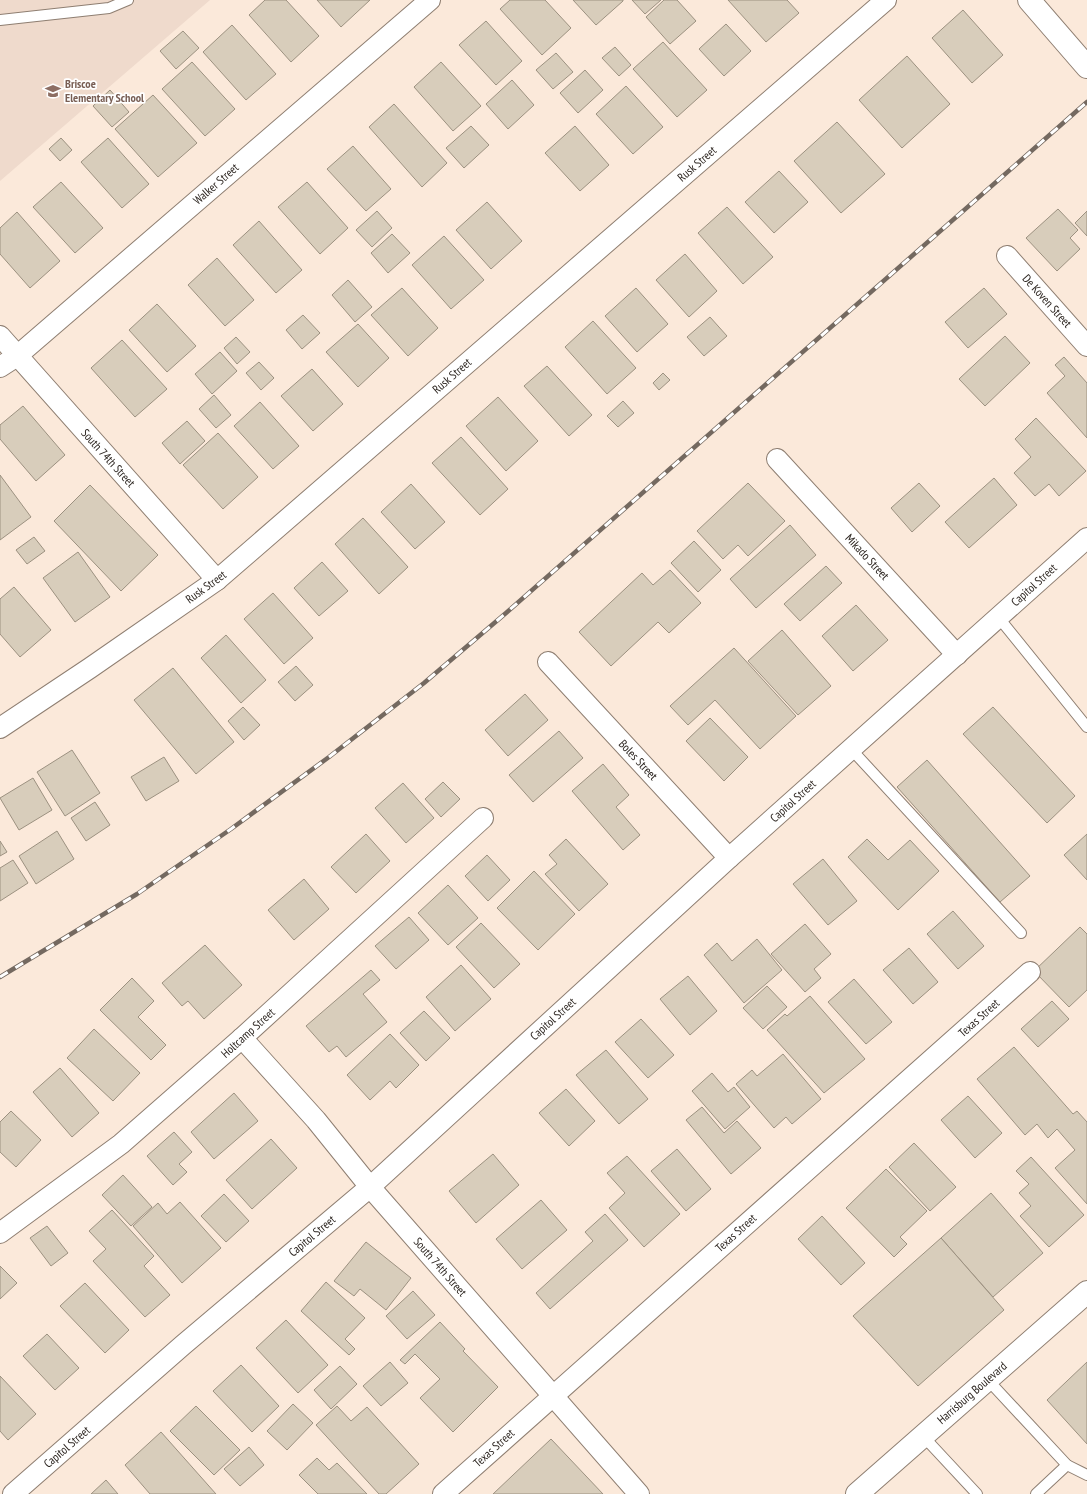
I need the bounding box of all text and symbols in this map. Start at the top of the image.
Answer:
place label: Briscoe Elementary School [65,76,144,105]
school or university icon: Briscoe Elementary School [44,82,62,100]
street label: Rusk Street [674,142,720,185]
street label: Walker Street [190,159,242,207]
street label: De Koven Street [1020,271,1076,331]
street label: Rusk Street [429,354,475,397]
street label: South 74th Street [78,425,139,490]
street label: Mikado Street [842,531,893,583]
street label: Capitol Street [1008,560,1060,609]
street label: Rusk Street [182,566,230,606]
street label: Boles Street [616,736,661,784]
street label: Capitol Street [767,776,819,825]
street label: Capitol Street [527,994,579,1043]
street label: Texas Street [955,995,1003,1040]
street label: Holtcamp Street [218,1004,278,1061]
street label: Texas Street [712,1210,760,1255]
street label: Capitol Street [285,1211,339,1260]
street label: South 74th Street [411,1234,471,1300]
street label: Harrisburg Boulevard [934,1358,1010,1427]
street label: Capitol Street [40,1422,93,1471]
street label: Texas Street [470,1425,518,1470]

